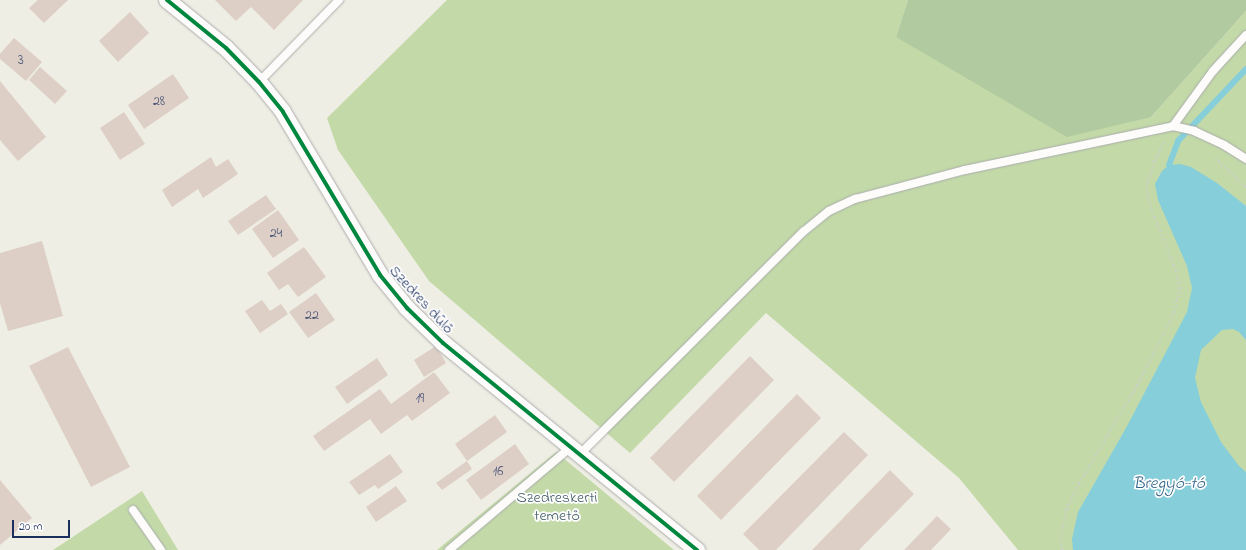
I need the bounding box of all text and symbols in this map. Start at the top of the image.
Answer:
house number: 3 [18,53,24,69]
house number: 28 [153,94,165,110]
house number: 24 [270,226,282,242]
street label: Szedres dűlő [384,262,458,338]
house number: 22 [305,308,319,324]
house number: 19 [416,391,424,407]
house number: 16 [493,464,503,480]
water label: Bregyó-tó [1133,474,1205,494]
park label: Szedreskerti temető [517,488,597,526]
scale bar [14,512,72,538]
text: 20 m [19,518,42,536]

